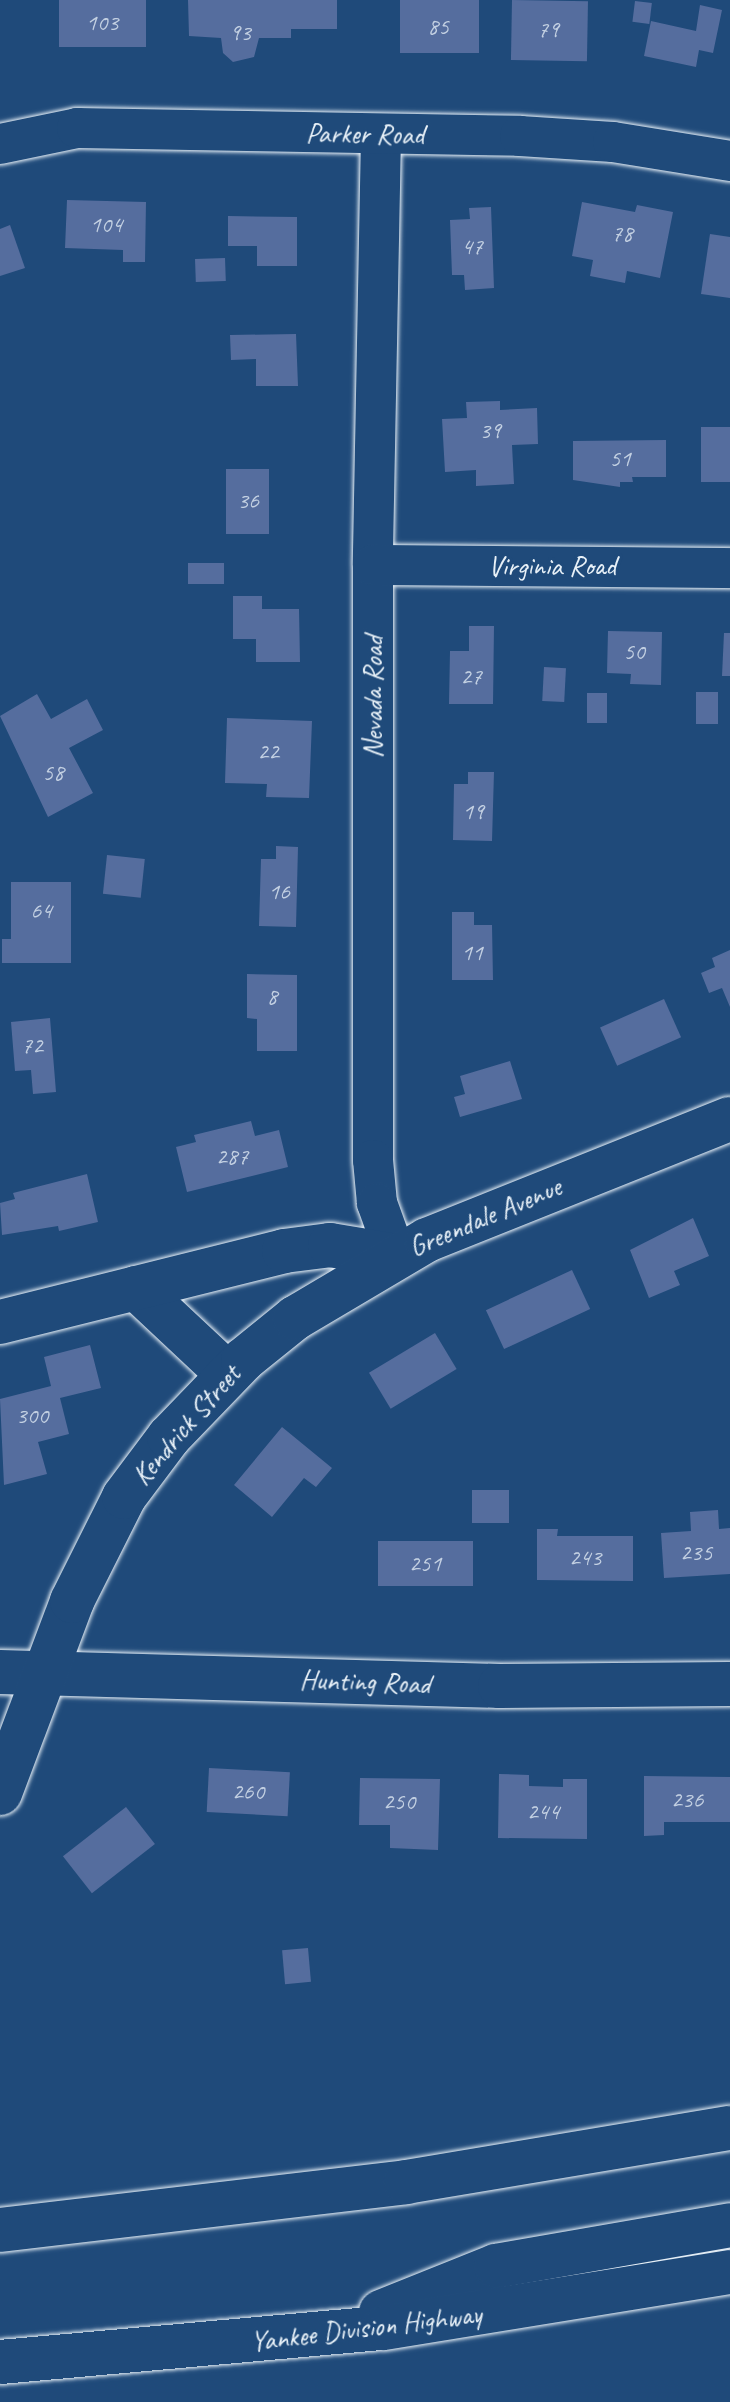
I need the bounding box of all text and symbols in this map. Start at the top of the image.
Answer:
house number: 103 [86,9,118,37]
house number: 85 [427,13,449,41]
house number: 79 [537,16,559,44]
house number: 93 [229,19,251,47]
street label: Parker Road [306,116,424,152]
house number: 104 [90,211,122,239]
house number: 78 [611,220,633,248]
house number: 47 [461,233,483,261]
house number: 39 [479,417,501,445]
house number: 51 [609,445,631,473]
house number: 36 [237,487,259,515]
street label: Virginia Road [488,549,616,583]
street label: Nevada Road [356,636,390,758]
house number: 50 [623,638,645,666]
house number: 27 [460,663,482,691]
house number: 22 [257,738,279,766]
house number: 58 [42,759,64,787]
house number: 19 [462,798,484,826]
house number: 16 [268,878,290,906]
house number: 64 [30,897,52,925]
house number: 11 [461,939,483,967]
house number: 8 [267,983,277,1011]
house number: 72 [21,1032,43,1060]
house number: 287 [216,1143,248,1171]
street label: Greendale Avenue [404,1170,566,1264]
street label: Kendrick Street [125,1358,247,1492]
house number: 300 [16,1402,48,1430]
house number: 235 [680,1539,712,1567]
house number: 243 [569,1544,601,1572]
house number: 251 [409,1550,441,1578]
street label: Hunting Road [300,1663,430,1701]
house number: 260 [232,1778,264,1806]
house number: 236 [671,1786,703,1814]
house number: 250 [383,1788,415,1816]
house number: 244 [527,1798,559,1826]
street label: Yankee Division Highway [249,2297,483,2359]

